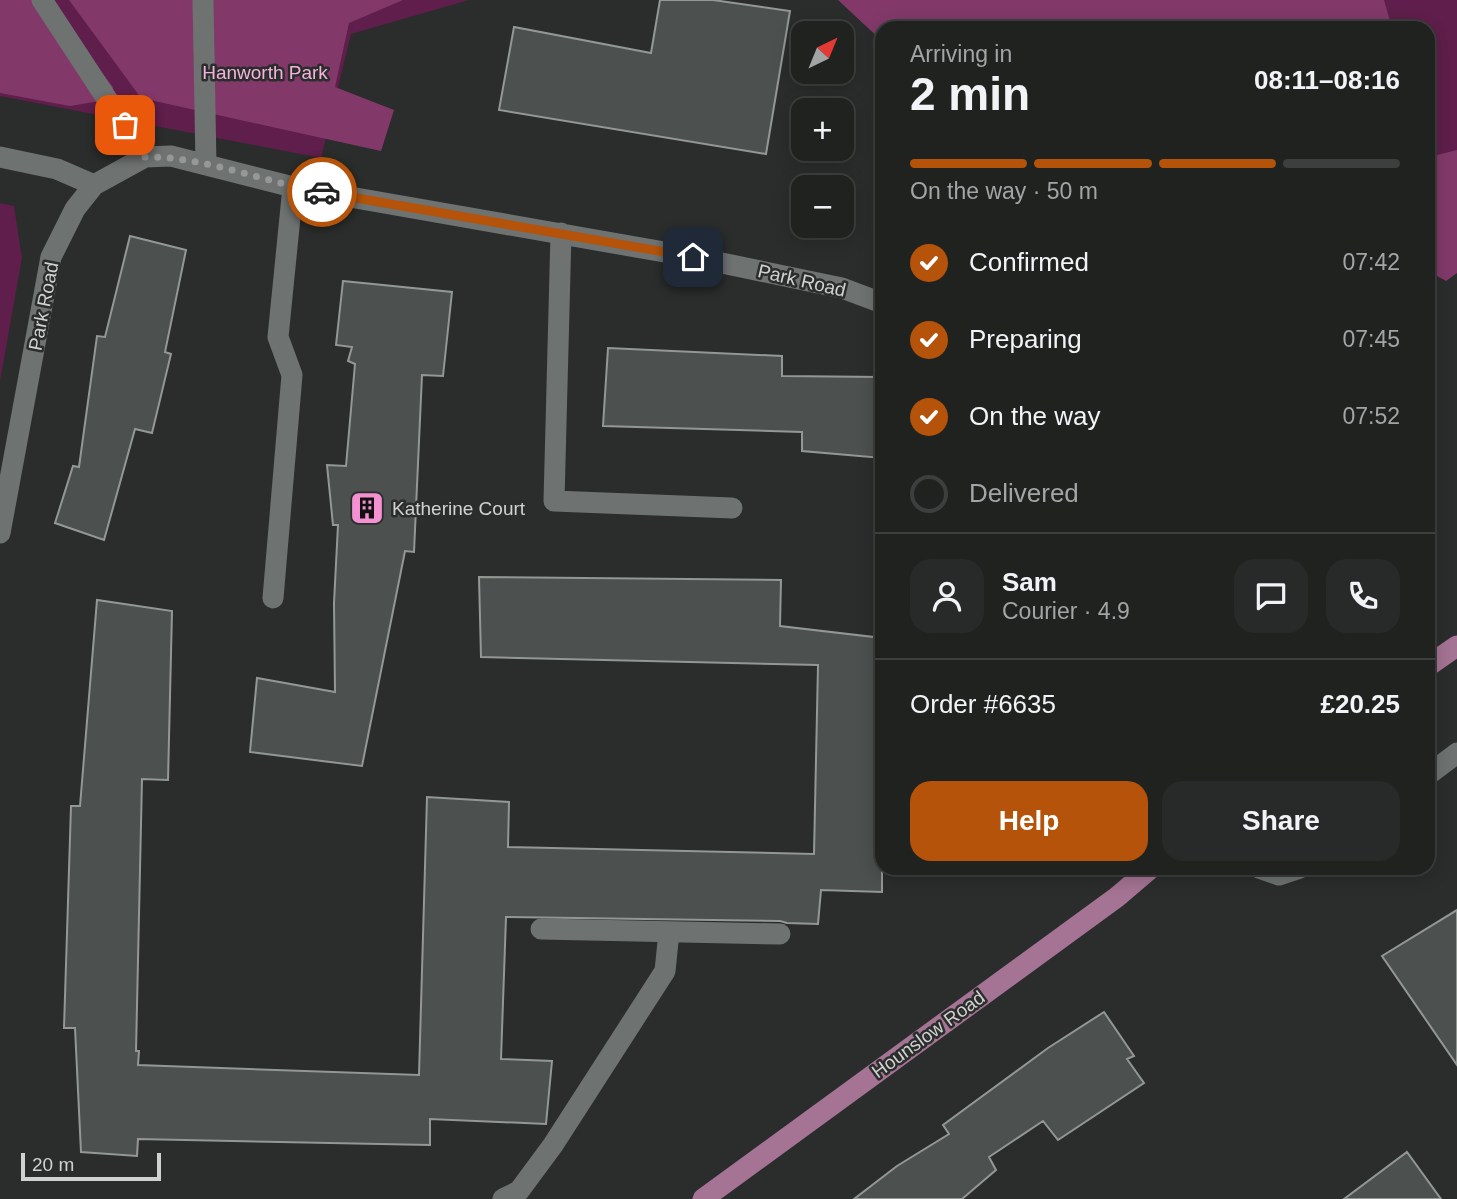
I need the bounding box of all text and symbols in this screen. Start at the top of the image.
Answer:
north arrow [791,21,854,84]
map controls [791,21,854,238]
text: Arriving in [910,41,1012,67]
park label: Hanworth Park [202,62,328,83]
text: 08:11–08:16 [1254,65,1400,95]
text: 2 min [910,68,1030,120]
pin [95,95,155,155]
button: + [791,98,854,161]
icon: bag [106,106,144,144]
courier [287,157,357,227]
icon: car [303,173,341,211]
button: − [791,175,854,238]
text: On the way · 50 m [910,178,1098,204]
pin [663,227,723,287]
icon: home [674,238,712,276]
icon: check [910,244,948,282]
text: Confirmed [969,247,1089,277]
text: 07:42 [1342,249,1400,275]
street label: Park Road [25,260,62,352]
street label: Park Road [756,260,848,301]
icon: check [910,321,948,359]
text: Preparing [969,324,1082,354]
text: 07:45 [1342,326,1400,352]
icon: check [910,398,948,436]
text: On the way [969,401,1101,431]
text: 07:52 [1342,403,1400,429]
text: Delivered [969,478,1079,508]
building icon: Katherine Court [348,489,386,527]
place label: Katherine Court [392,498,526,519]
button: person [910,559,984,633]
button: chat [1234,559,1308,633]
button: phone [1326,559,1400,633]
text: Sam [1002,567,1057,597]
text: Courier · 4.9 [1002,598,1130,624]
text: Order #6635 [910,689,1056,719]
text: £20.25 [1320,689,1400,719]
button: Help [910,781,1148,861]
button: Share [1162,781,1400,861]
street label: Hounslow Road [868,986,989,1082]
scale bar [21,1150,161,1182]
text: 20 m [32,1154,74,1175]

